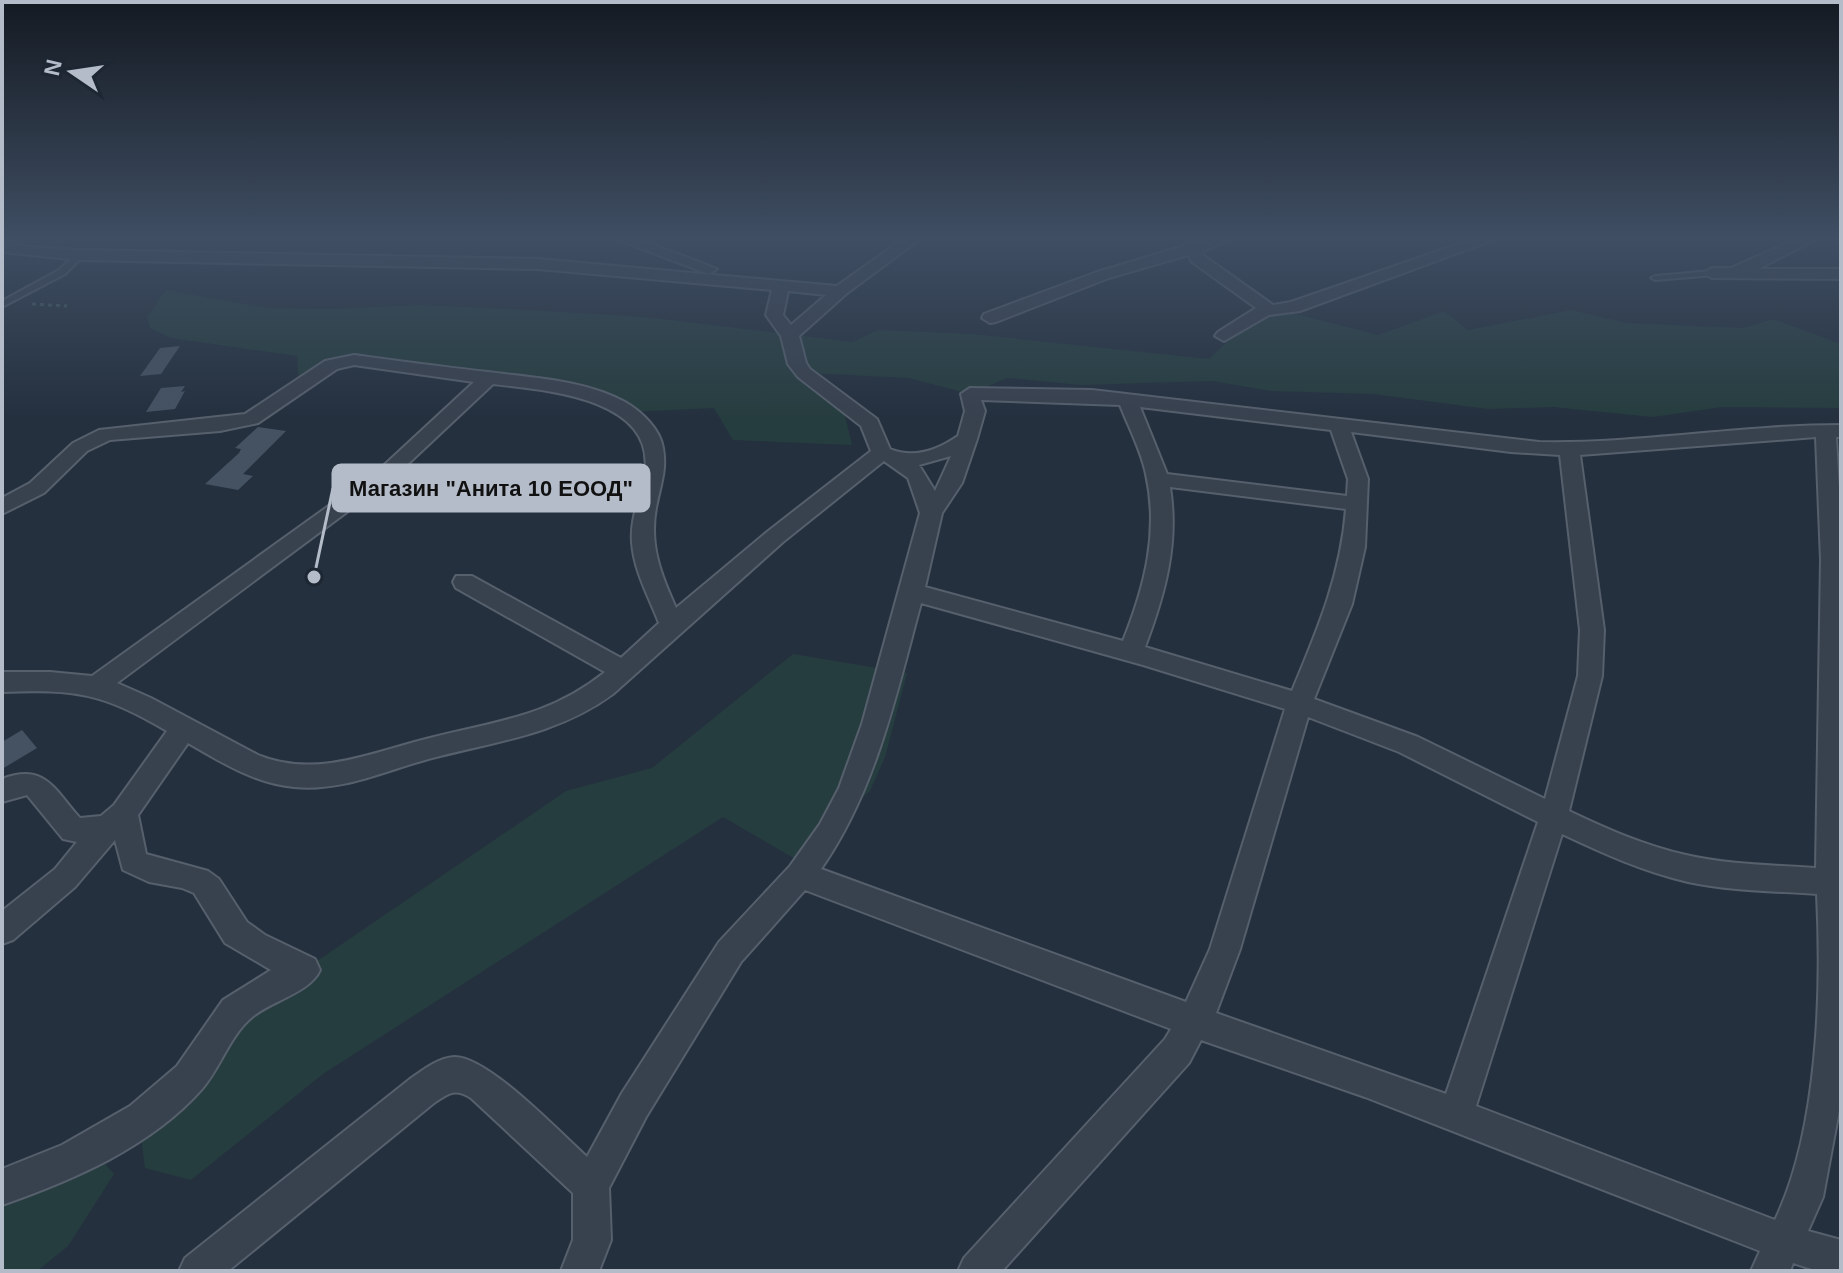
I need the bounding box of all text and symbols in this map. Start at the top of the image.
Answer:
north arrow [32,32,112,112]
text: N [39,57,67,78]
callout: Магазин "Анита 10 ЕООД" [333,465,649,511]
text: Магазин "Анита 10 ЕООД" [349,476,633,501]

